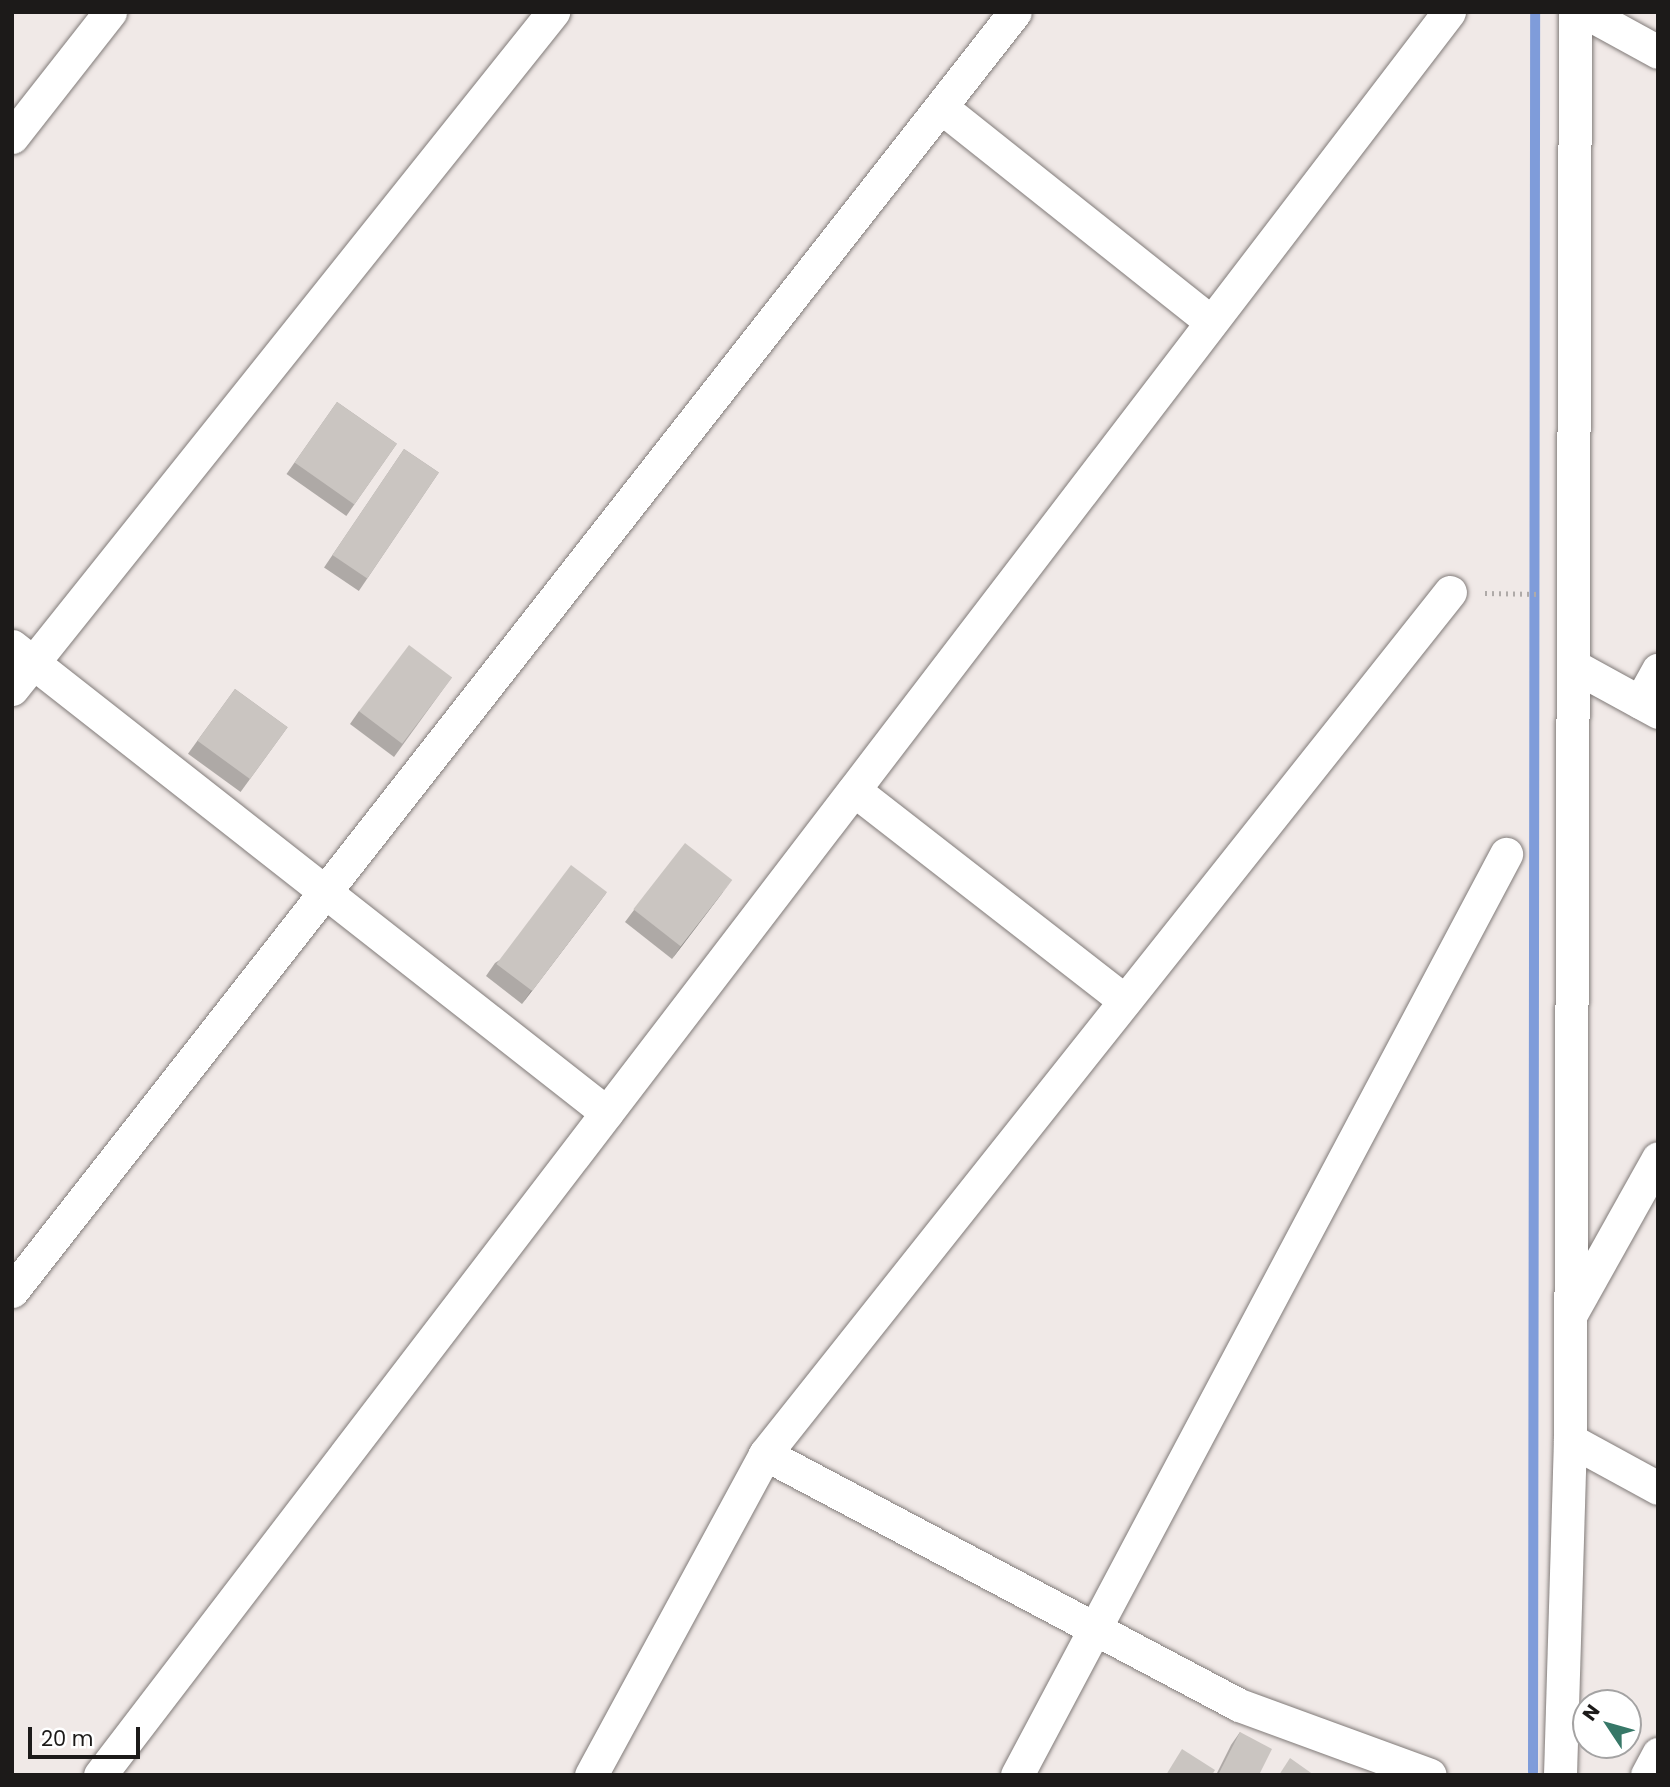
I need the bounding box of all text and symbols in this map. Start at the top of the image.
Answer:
north arrow [1572,1689,1642,1759]
text: N [1576,1699,1606,1726]
scale bar [32,1714,144,1758]
text: 20 m [41,1724,94,1753]

